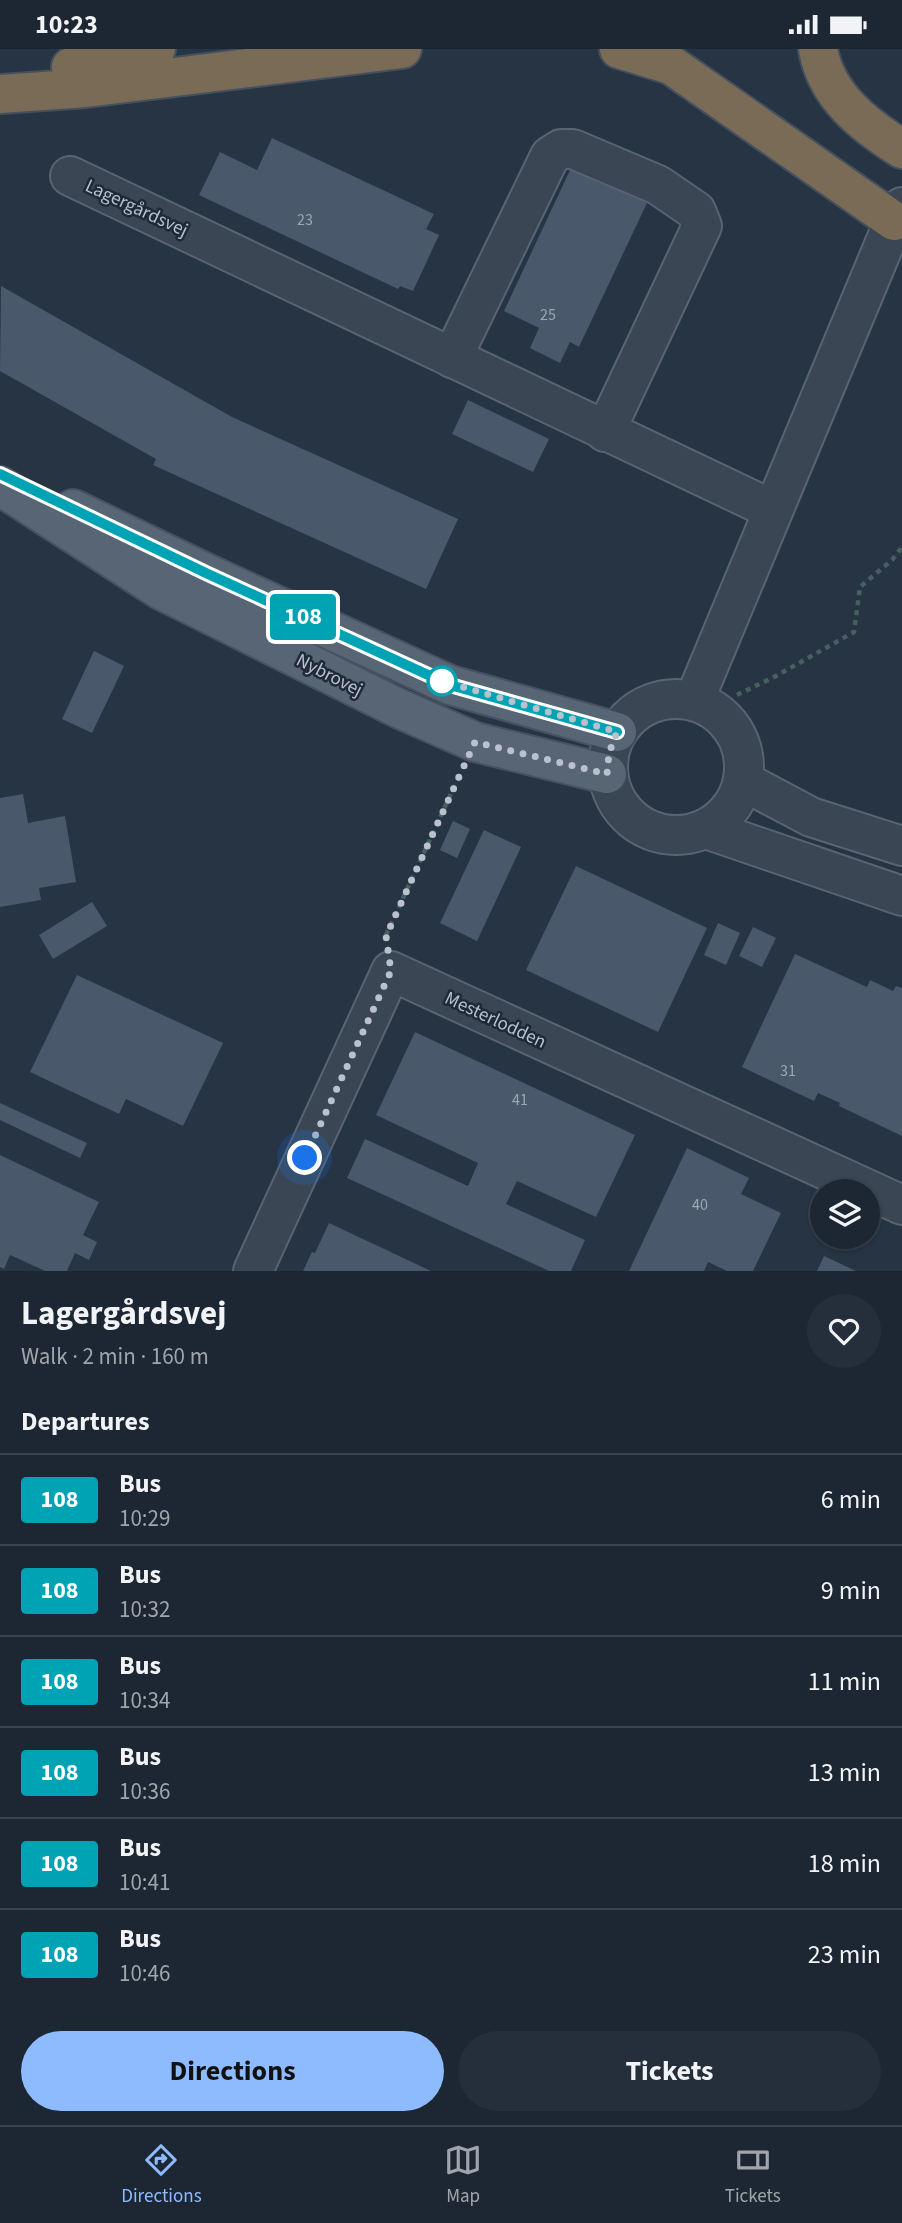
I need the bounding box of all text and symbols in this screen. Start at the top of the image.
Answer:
text: 10:23 [35,6,98,43]
street label: Lagergårdsvej [81,173,192,244]
house number: 23 [297,209,313,231]
house number: 25 [540,304,556,326]
line badge: 108 [263,594,343,640]
text: 108 [284,599,322,634]
street label: Nybrovej [291,647,367,704]
unlabelled marker [427,666,457,696]
street label: Mesterlodden [440,985,550,1056]
house number: 31 [780,1060,796,1082]
house number: 41 [512,1089,528,1111]
your location [287,1140,322,1175]
map controls [810,1179,880,1249]
button: layers [810,1179,880,1249]
house number: 40 [692,1194,708,1216]
text: Lagergårdsvej [21,1290,226,1337]
button: heart [807,1294,881,1368]
text: Walk · 2 min · 160 m [21,1340,209,1373]
text: Departures [21,1403,149,1440]
text: Bus [119,1465,161,1502]
text: 6 min [821,1481,881,1518]
text: 108 [40,1482,79,1517]
text: 10:29 [119,1502,170,1535]
text: Bus [119,1556,161,1593]
text: 9 min [821,1572,881,1609]
text: 108 [40,1573,79,1608]
text: 10:32 [119,1593,170,1626]
text: Bus [119,1647,161,1684]
text: 11 min [808,1663,881,1700]
text: 108 [40,1664,79,1699]
text: 10:34 [119,1684,170,1717]
text: Bus [119,1738,161,1775]
text: 13 min [808,1754,881,1791]
text: 108 [40,1755,79,1790]
text: 10:36 [119,1775,170,1808]
text: Bus [119,1829,161,1866]
text: 18 min [808,1845,881,1882]
text: 108 [40,1846,79,1881]
text: 10:41 [119,1866,170,1899]
text: Bus [119,1920,161,1957]
text: 23 min [808,1936,881,1973]
text: 108 [40,1937,79,1972]
text: 10:46 [119,1957,170,1990]
button: Directions [21,2031,444,2111]
button: Tickets [458,2031,881,2111]
tab: Directions [121,2141,202,2210]
tab: Map [444,2141,482,2210]
tab: Tickets [725,2141,781,2210]

